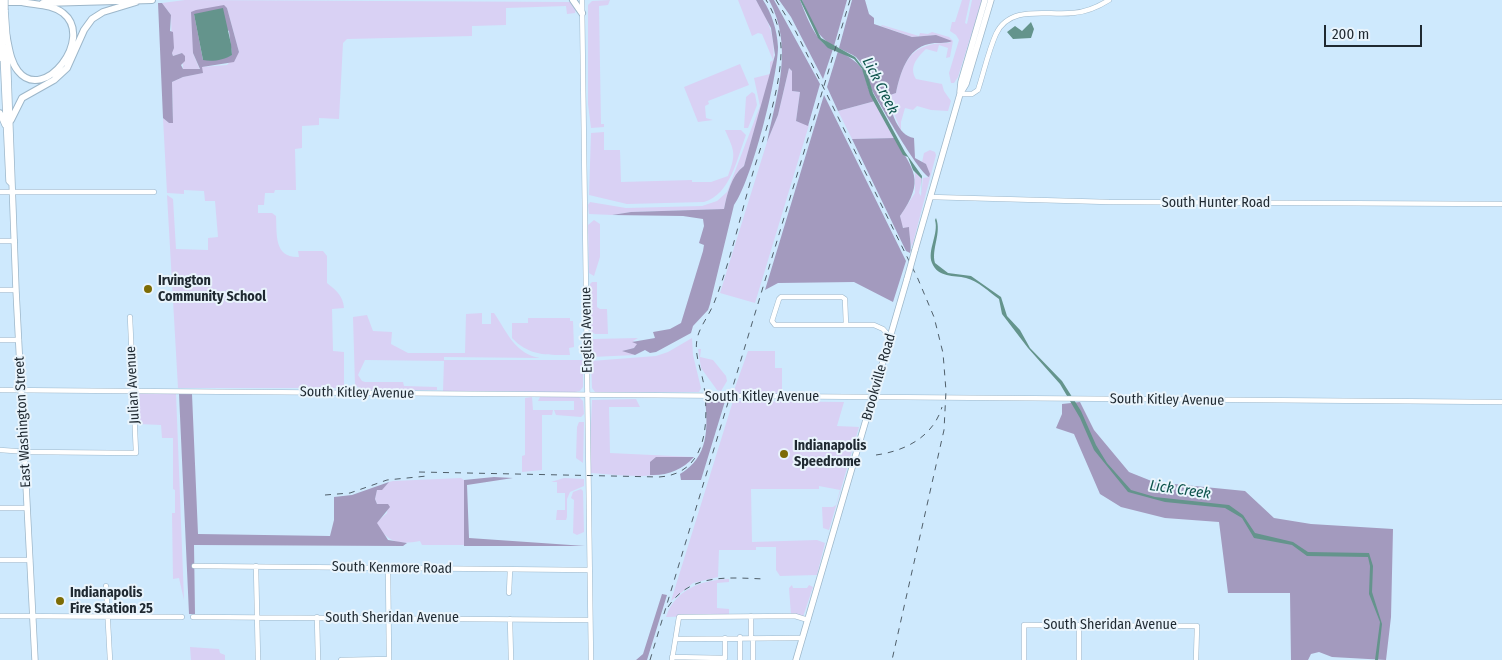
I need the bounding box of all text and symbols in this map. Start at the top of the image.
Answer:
scale bar [1327,15,1424,47]
text: 200 m [1332,25,1369,43]
water label: Lick Creek [858,55,902,117]
street label: South Hunter Road [1162,195,1270,211]
place label: Irvington Community School [158,273,266,306]
marker: Irvington Community School [142,283,154,295]
street label: English Avenue [578,287,596,373]
street label: Brookville Road [859,332,899,422]
street label: Julian Avenue [123,346,143,424]
street label: East Washington Street [11,356,35,488]
street label: South Kitley Avenue [300,384,414,402]
street label: South Kitley Avenue [705,389,819,405]
street label: South Kitley Avenue [1110,391,1224,409]
place label: Indianapolis Speedrome [794,438,866,471]
marker: Indianapolis Speedrome [778,448,790,460]
water label: Lick Creek [1148,477,1212,503]
street label: South Kenmore Road [332,559,452,577]
place label: Indianapolis Fire Station 25 [70,585,153,618]
marker: Indianapolis Fire Station 25 [54,595,66,607]
street label: South Sheridan Avenue [325,610,459,626]
street label: South Sheridan Avenue [1043,617,1177,633]

